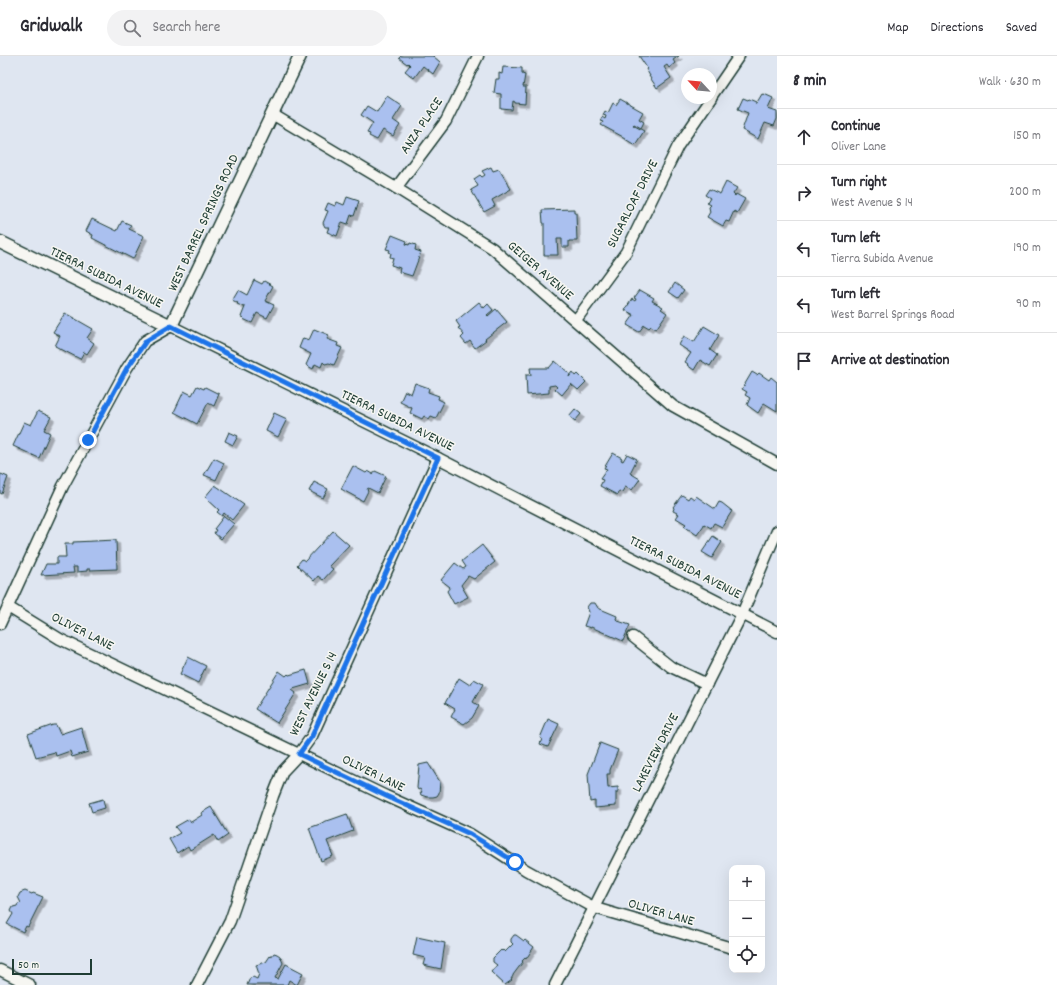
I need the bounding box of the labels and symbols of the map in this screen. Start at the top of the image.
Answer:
north arrow [681,68,717,104]
street label: ANZA PLACE [396,93,449,158]
street label: WEST BARREL SPRINGS ROAD [163,151,245,295]
street label: SUGARLOAF DRIVE [602,156,664,252]
street label: GEIGER AVENUE [503,237,578,306]
street label: TIERRA SUBIDA AVENUE [46,242,166,314]
street label: TIERRA SUBIDA AVENUE [337,385,457,457]
route end [79,431,97,449]
street label: TIERRA SUBIDA AVENUE [625,531,745,605]
street label: OLIVER LANE [47,608,117,657]
street label: WEST AVENUE S 14 [285,648,343,740]
street label: LAKEVIEW DRIVE [627,709,685,796]
street label: OLIVER LANE [338,750,408,798]
route start [506,853,524,871]
street label: OLIVER LANE [626,894,697,932]
scale bar [12,957,92,976]

